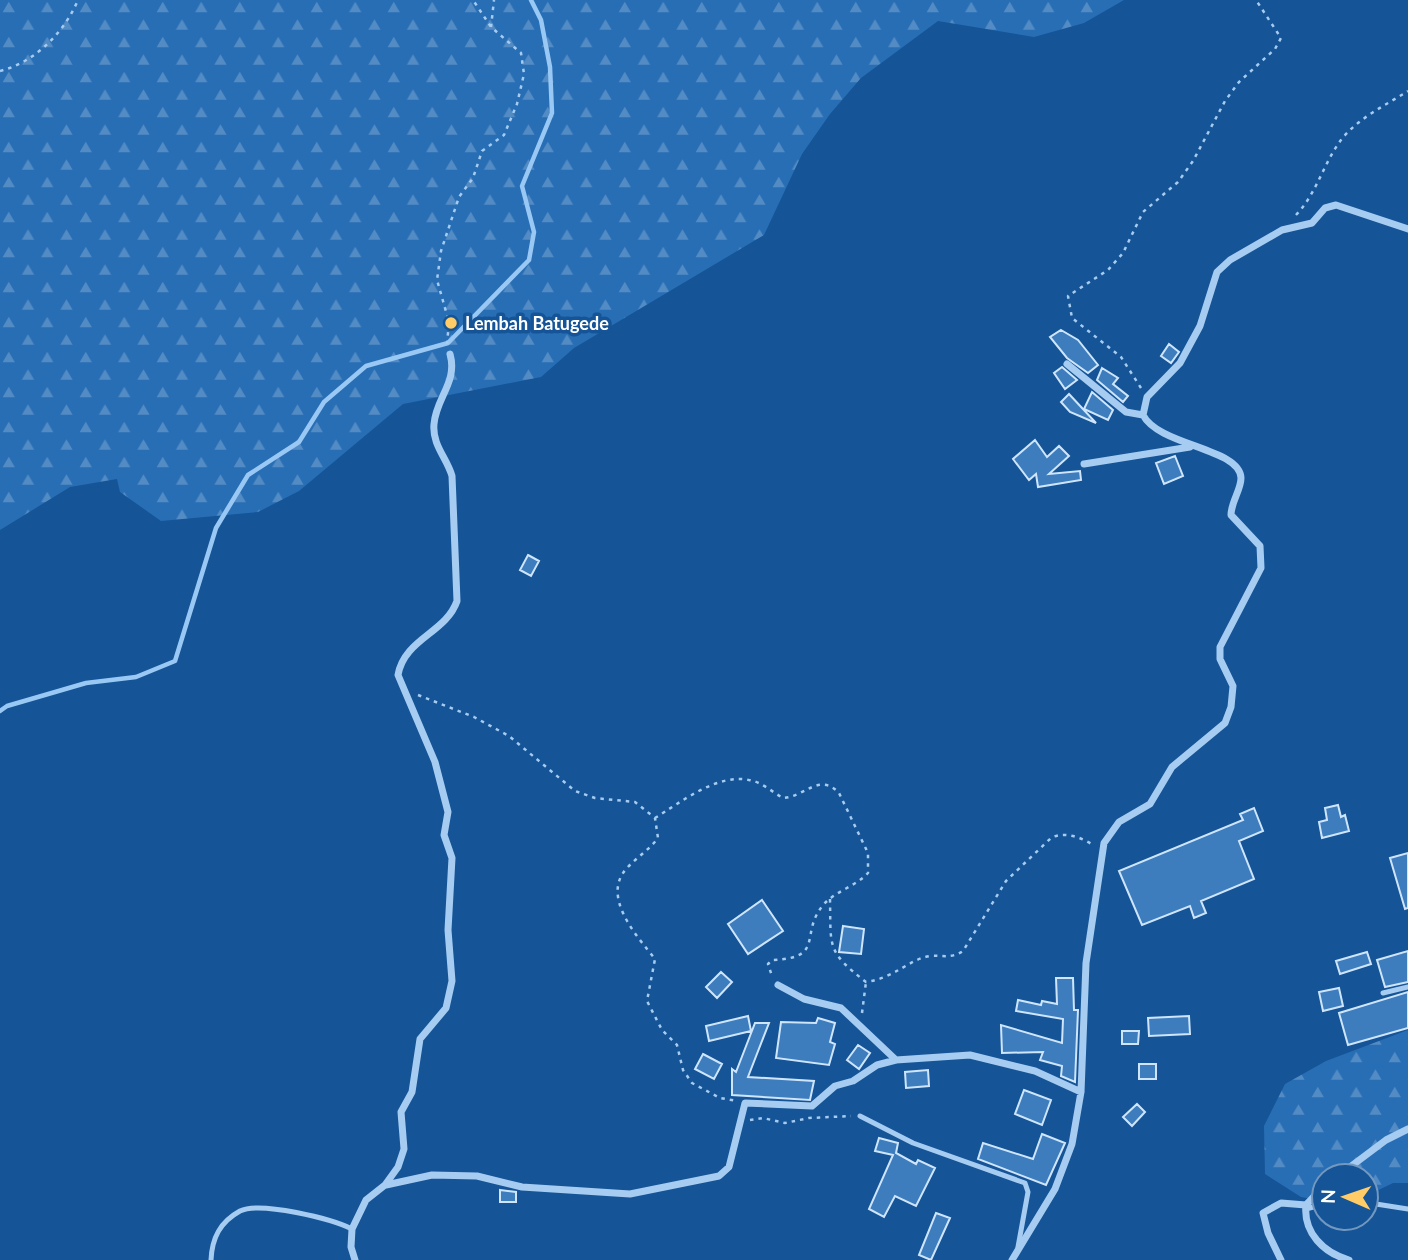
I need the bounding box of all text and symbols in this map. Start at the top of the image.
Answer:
place label: Lembah Batugede [465,312,609,334]
marker: Lembah Batugede [443,315,459,331]
north arrow [1310,1162,1380,1232]
text: N [1316,1189,1339,1204]

